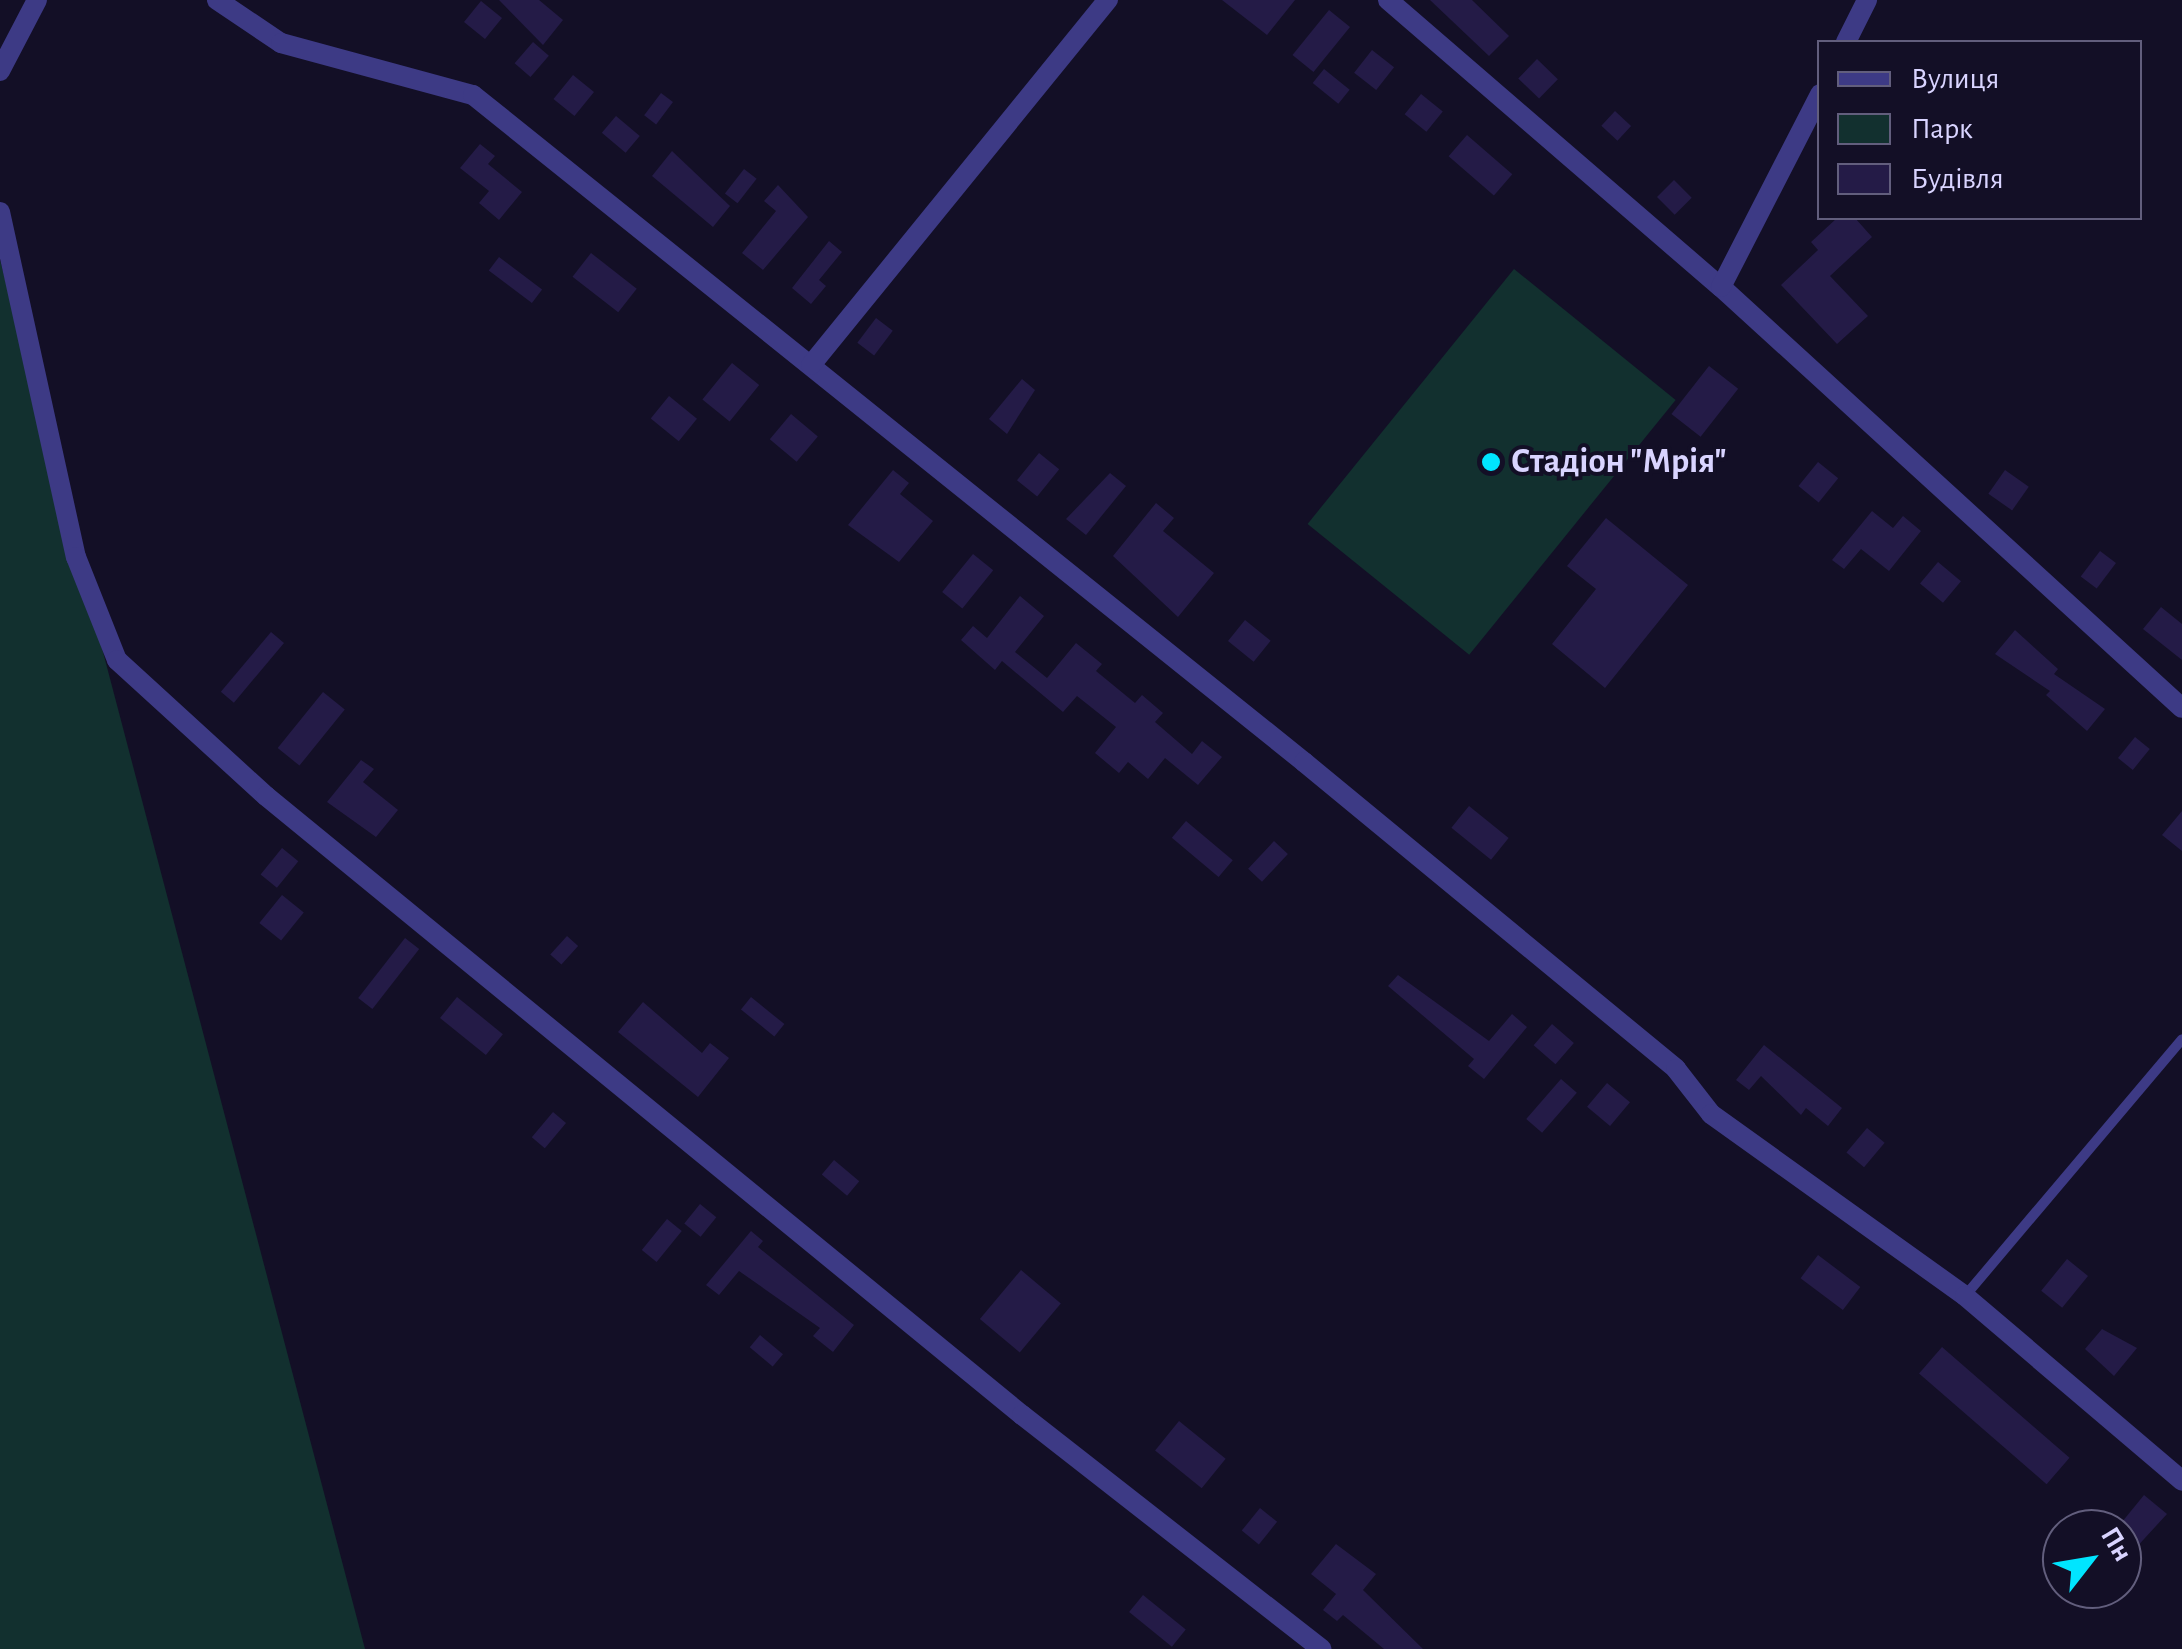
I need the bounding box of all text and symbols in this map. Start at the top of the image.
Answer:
legend [1817,40,2142,220]
text: Вулиця [1911,64,1999,94]
text: Парк [1911,114,1973,144]
text: Будівля [1911,164,2004,194]
place label: Стадіон "Мрія" [1511,441,1727,483]
marker: Стадіон "Мрія" [1480,451,1502,473]
north arrow [2042,1509,2142,1609]
text: Пн [2095,1523,2137,1566]

